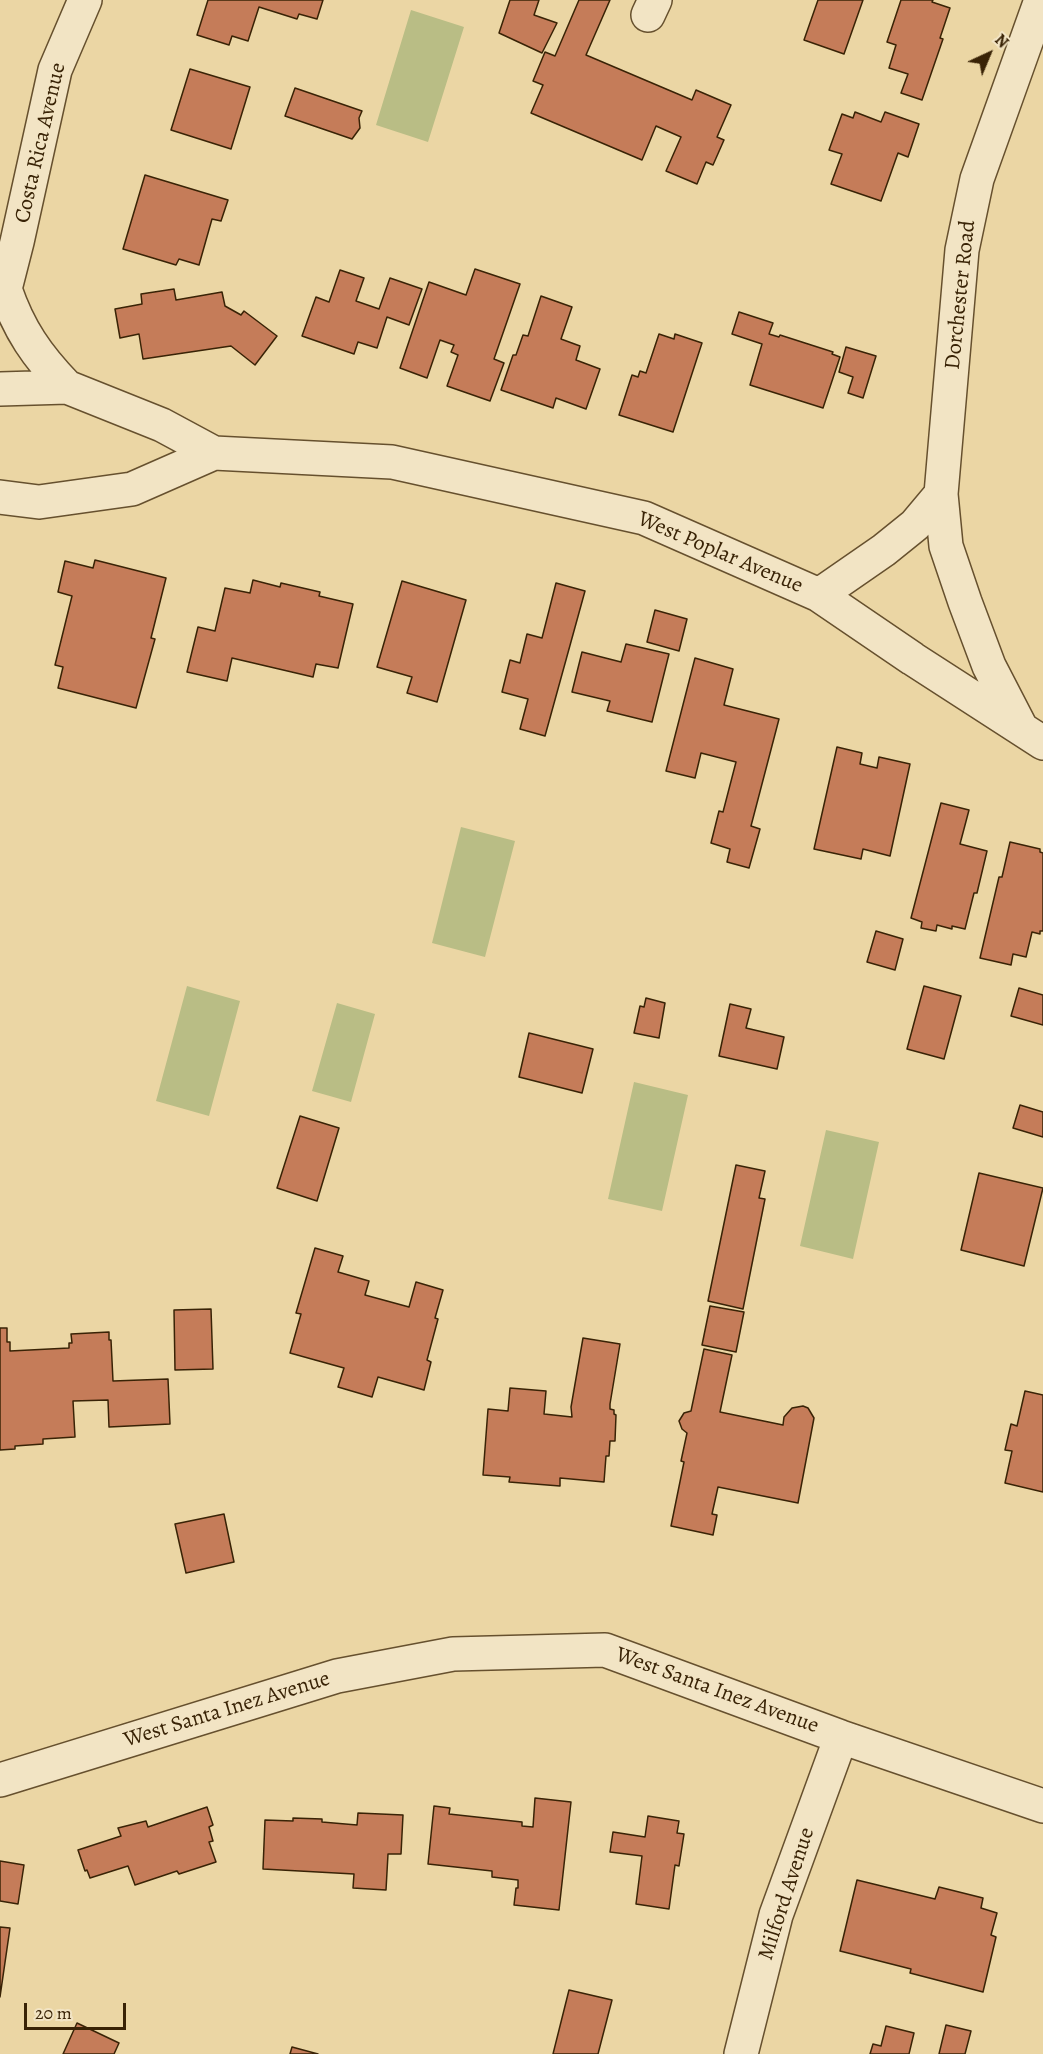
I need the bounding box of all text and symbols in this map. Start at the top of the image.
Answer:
north arrow [959,24,1019,84]
text: N [990,29,1013,53]
street label: Costa Rica Avenue [10,60,72,226]
street label: Dorchester Road [940,219,982,371]
street label: West Poplar Avenue [633,506,807,600]
street label: West Santa Inez Avenue [612,1642,822,1740]
street label: West Santa Inez Avenue [121,1666,333,1754]
street label: Milford Avenue [753,1824,821,1964]
scale bar [27,1991,129,2029]
text: 20 m [35,2001,72,2025]

